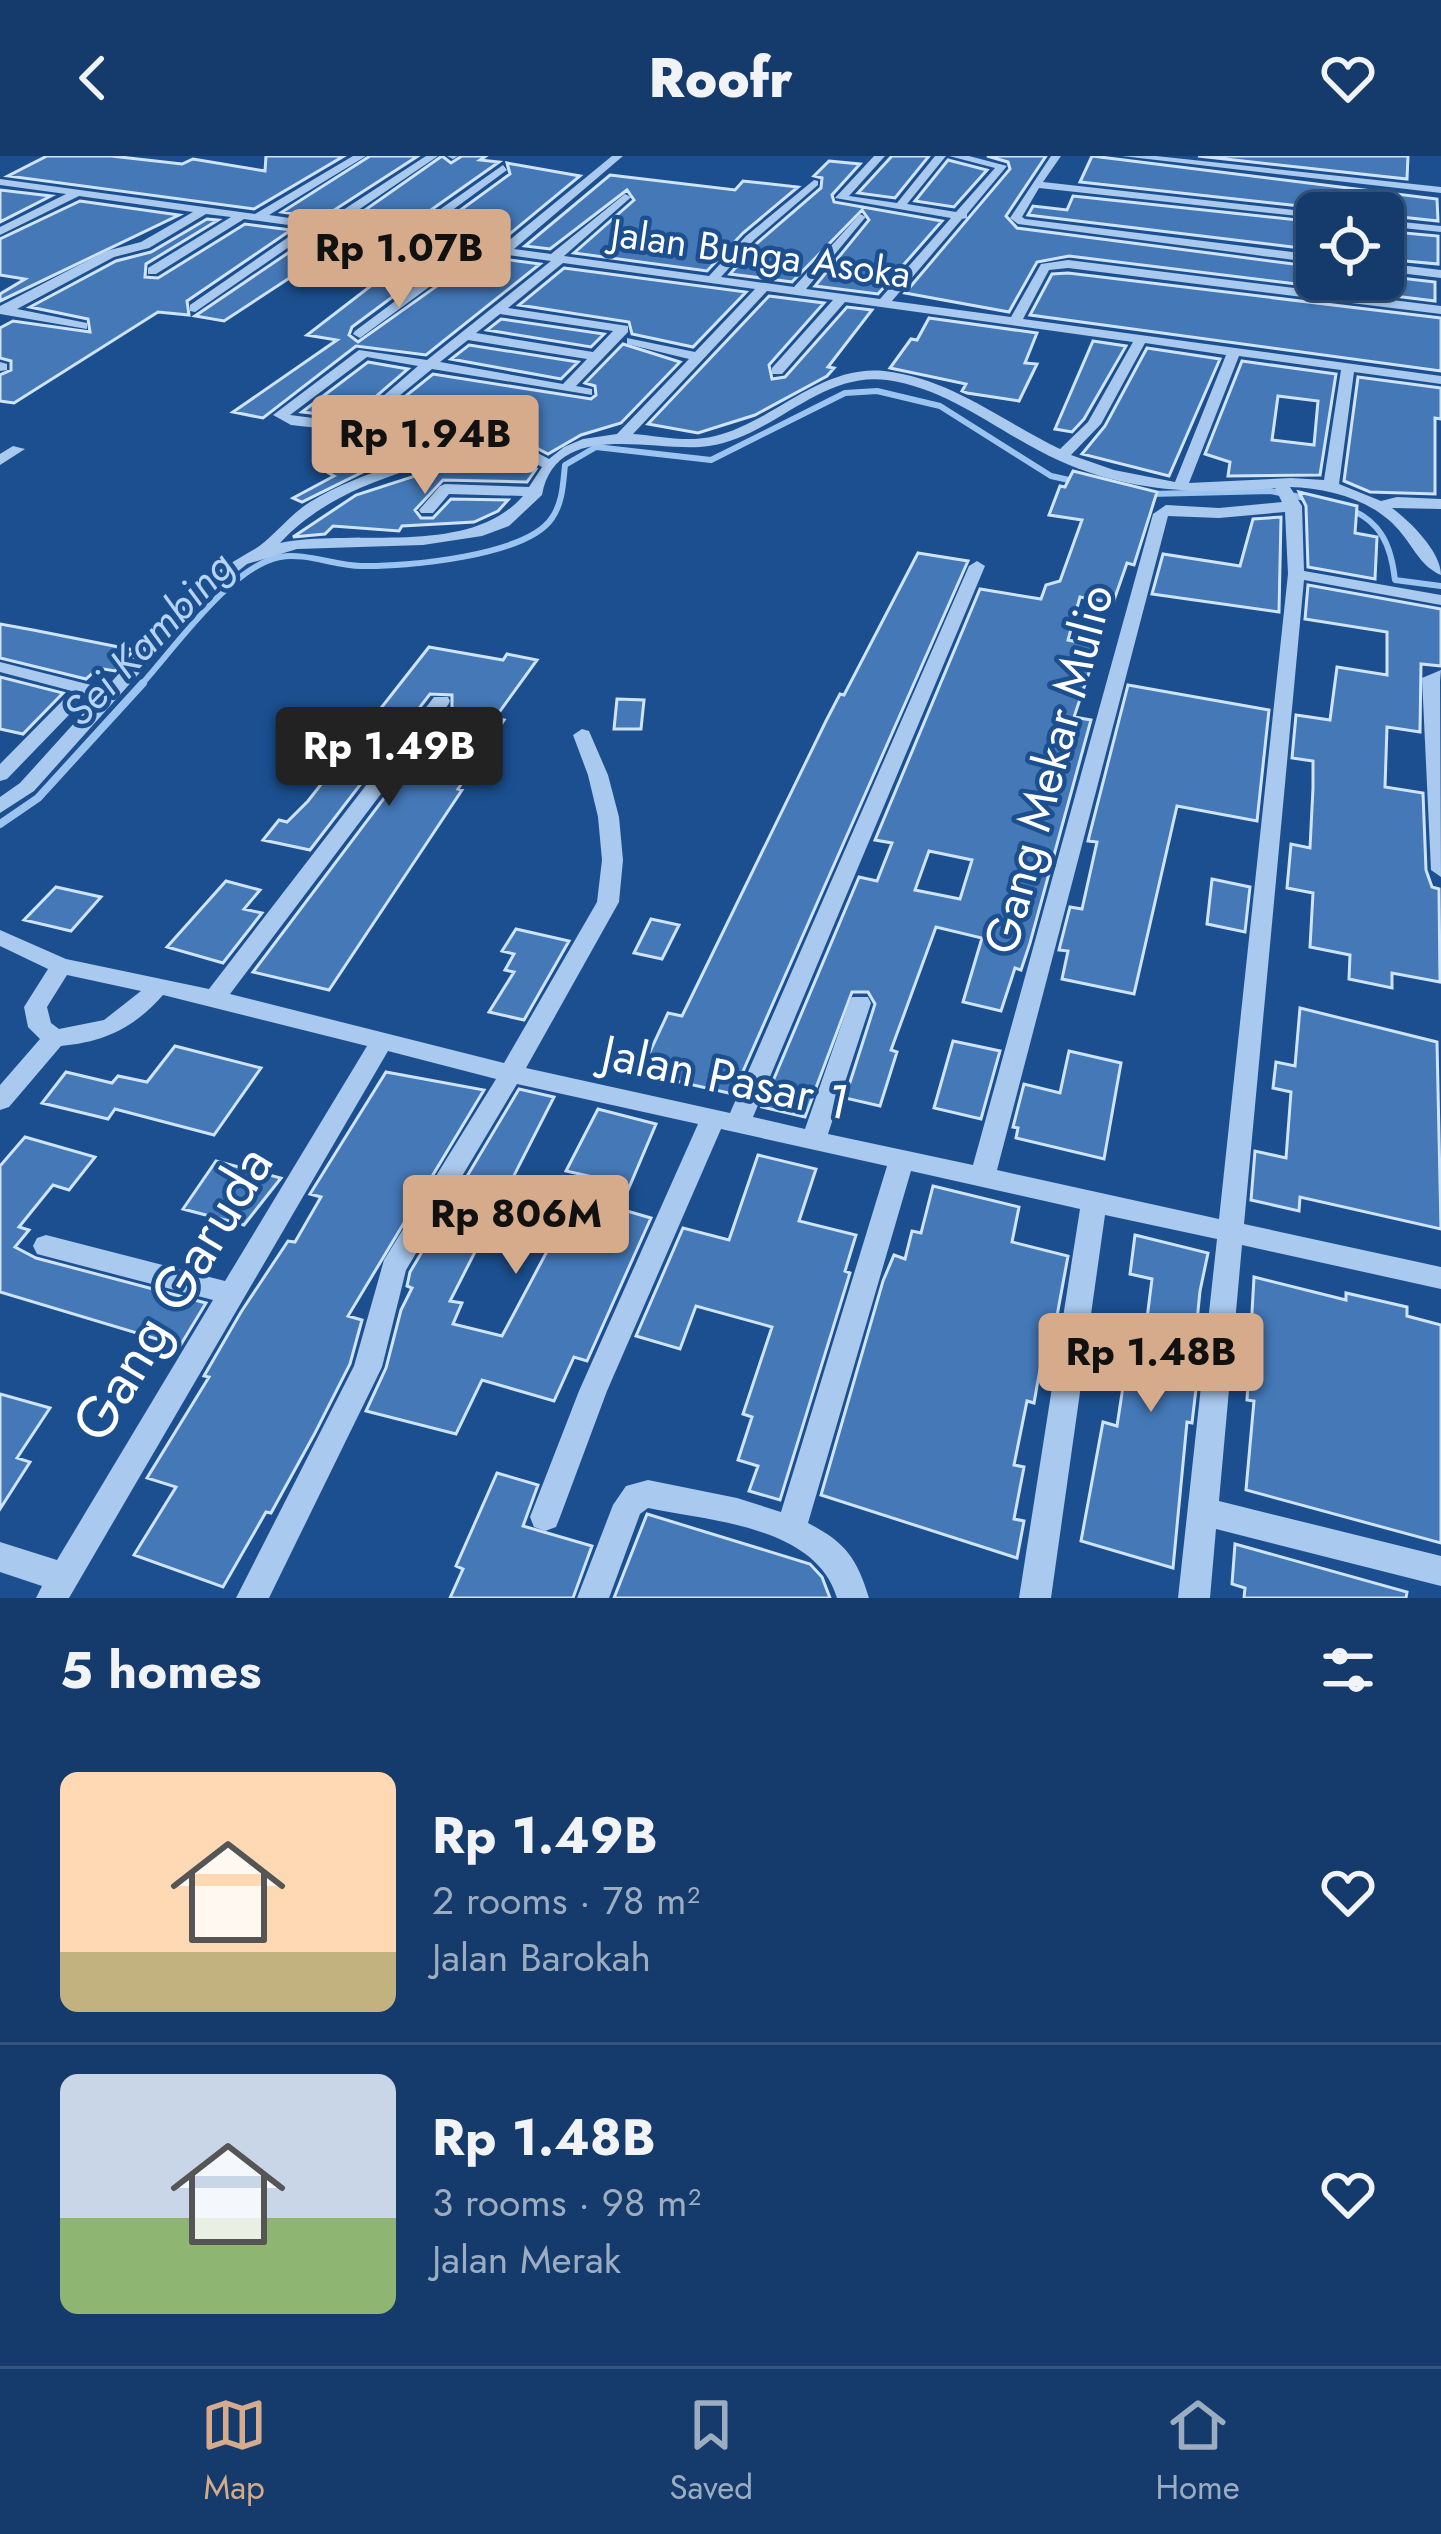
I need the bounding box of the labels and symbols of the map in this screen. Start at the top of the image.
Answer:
street label: Jalan Bunga Asoka [602,204,914,303]
pin: Rp 1.07B [275,209,523,311]
pin: Rp 1.94B [301,395,549,497]
water label: Sei Kambing [49,537,248,740]
street label: Gang Mekar Mulio [966,577,1131,961]
pin: Rp 1.49B [265,707,513,809]
street label: Jalan Pasar 1 [590,1016,856,1137]
street label: Gang Garuda [51,1130,293,1456]
pin: Rp 806M [405,1175,627,1277]
pin: Rp 1.48B [1027,1313,1275,1415]

